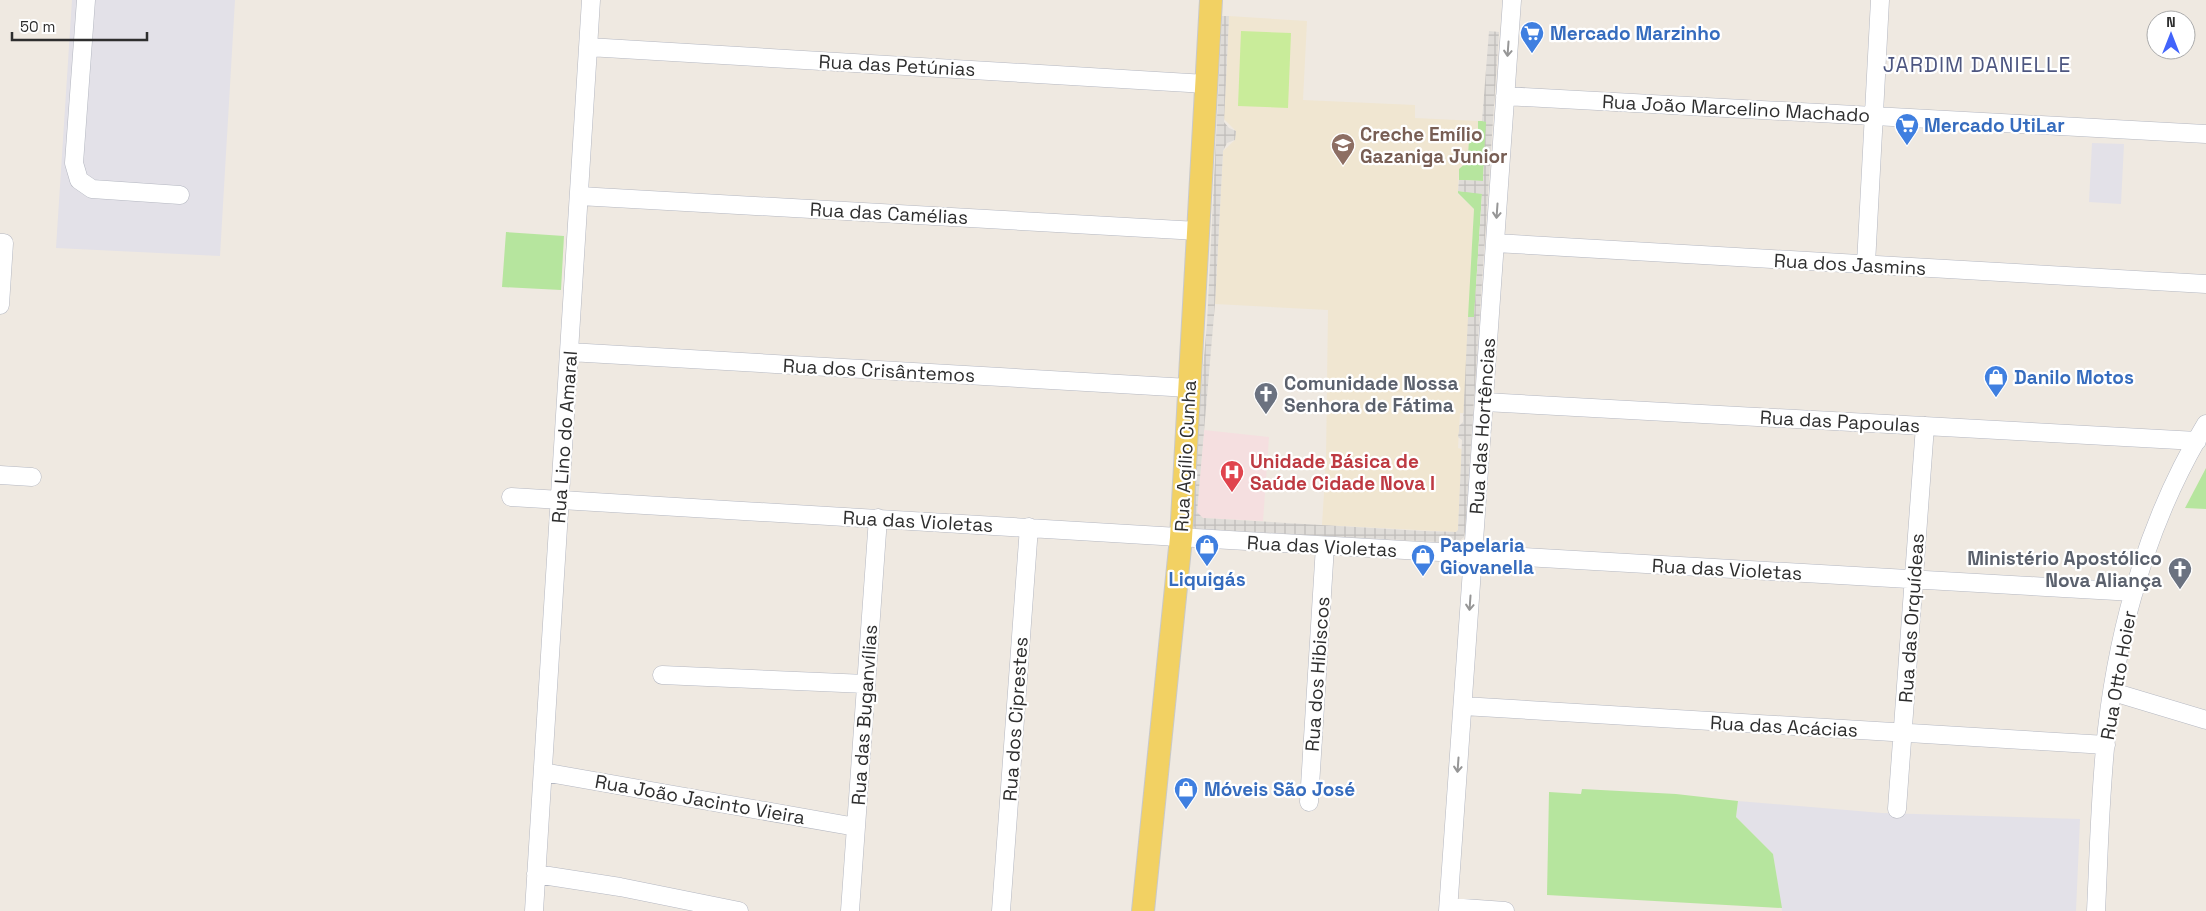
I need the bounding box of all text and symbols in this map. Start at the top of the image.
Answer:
scale bar [12,10,148,42]
north arrow [2146,10,2196,60]
text: N [2166,13,2176,31]
text: 50 m [20,17,55,36]
supermarket icon: Mercado Marzinho [1519,20,1545,54]
place label: Mercado Marzinho [1550,21,1721,46]
one-way arrow [1503,40,1513,56]
street label: Rua das Petúnias [818,49,976,82]
district label: JARDIM DANIELLE [1883,51,2071,78]
street label: Rua João Marcelino Machado [1601,89,1871,128]
supermarket icon: Mercado UtiLar [1894,112,1920,146]
place label: Mercado UtiLar [1924,113,2065,138]
place label: Creche Emílio Gazaniga Junior [1360,122,1508,169]
school or university icon: Creche Emílio Gazaniga Junior [1330,132,1356,166]
street label: Rua das Camélias [809,197,969,230]
one-way arrow [1492,202,1501,218]
street label: Rua dos Jasmins [1773,248,1927,281]
street label: Rua das Hortências [1464,337,1501,515]
street label: Rua Lino do Amaral [546,350,583,524]
street label: Rua dos Crisântemos [782,353,976,388]
shop icon: Danilo Motos [1983,364,2009,398]
place label: Danilo Motos [2014,365,2134,390]
place label: Comunidade Nossa Senhora de Fátima [1284,371,1458,418]
street label: Rua Agílio Cunha [1169,379,1202,533]
church icon: Comunidade Nossa Senhora de Fátima [1253,381,1279,415]
street label: Rua das Papoulas [1759,405,1921,438]
place label: Unidade Básica de Saúde Cidade Nova I [1250,449,1435,496]
hospital icon: Unidade Básica de Saúde Cidade Nova I [1219,459,1245,493]
street label: Rua das Violetas [842,505,994,538]
street label: Rua das Violetas [1246,530,1398,563]
street label: Rua das Orquídeas [1893,532,1930,704]
shop icon: Liquigás [1194,533,1220,567]
place label: Papelaria Giovanella [1440,533,1534,580]
shop icon: Papelaria Giovanella [1410,543,1436,577]
place label: Ministério Apostólico Nova Aliança [1967,546,2162,593]
street label: Rua das Violetas [1651,553,1803,586]
church icon: Ministério Apostólico Nova Aliança [2167,556,2193,590]
place label: Liquigás [1168,567,1246,592]
one-way arrow [1465,595,1474,611]
street label: Rua dos Hibiscos [1300,596,1335,752]
street label: Rua Otto Hoier [2095,608,2142,742]
street label: Rua das Buganvílias [846,624,883,806]
street label: Rua dos Ciprestes [997,636,1034,802]
street label: Rua das Acácias [1709,710,1859,743]
one-way arrow [1454,757,1463,773]
street label: Rua João Jacinto Vieira [593,769,807,830]
shop icon: Móveis São José [1173,776,1199,810]
place label: Móveis São José [1204,777,1355,802]

